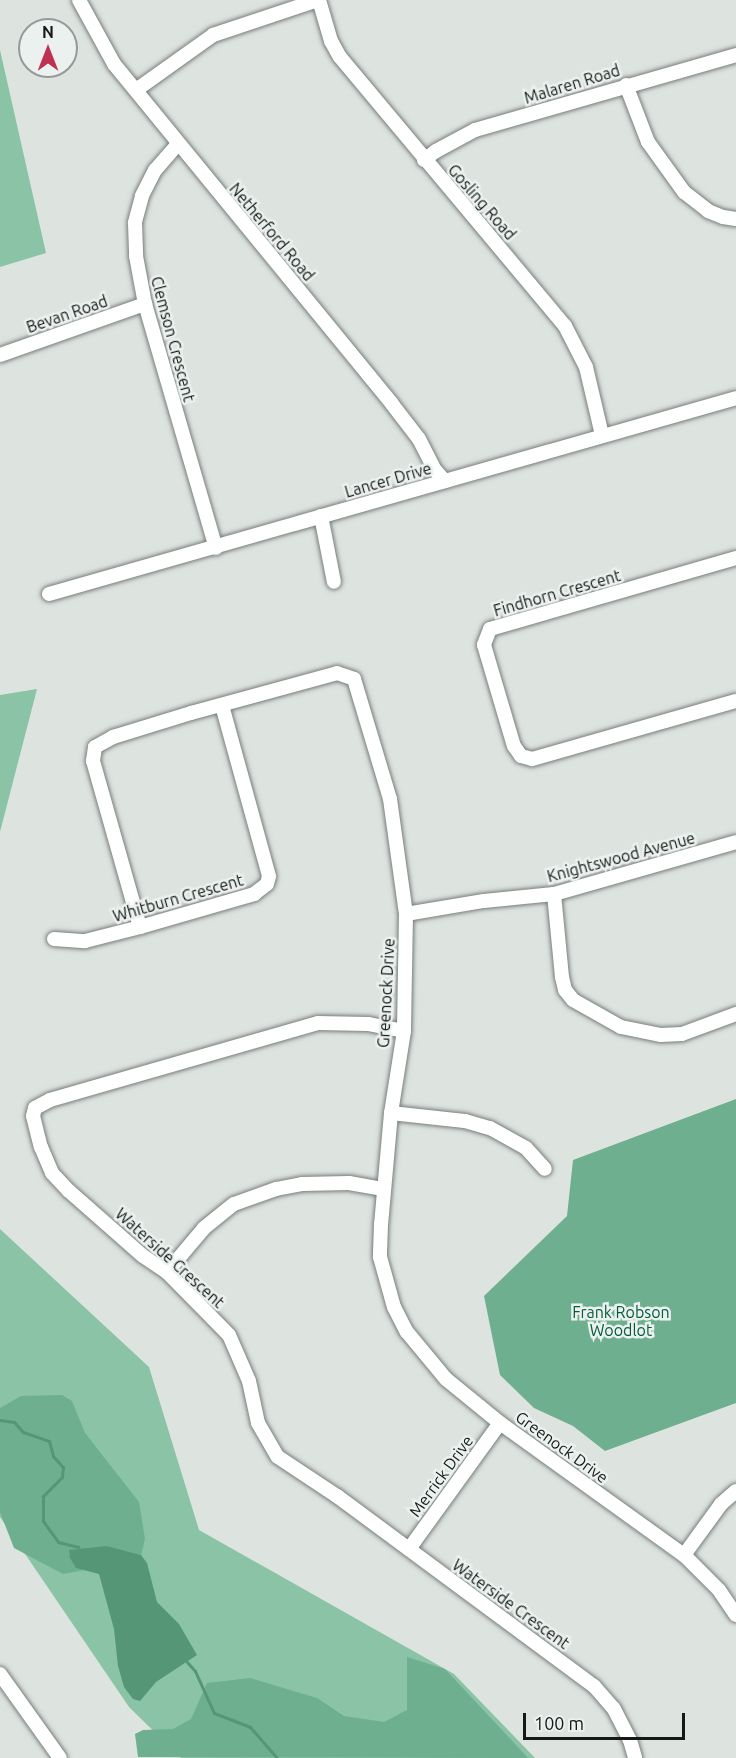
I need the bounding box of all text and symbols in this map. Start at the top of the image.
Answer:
north arrow [18,18,78,78]
text: N [42,23,54,41]
street label: Malaren Road [522,60,622,108]
street label: Gosling Road [444,160,520,244]
street label: Netherford Road [225,179,319,285]
street label: Clemson Crescent [147,274,199,404]
street label: Bevan Road [24,291,110,337]
street label: Lancer Drive [342,458,434,502]
street label: Findhorn Crescent [491,566,623,620]
street label: Knightswood Avenue [545,828,697,886]
street label: Whitburn Crescent [111,870,245,926]
street label: Greenock Drive [374,938,398,1048]
street label: Waterside Crescent [112,1204,228,1312]
park label: Frank Robson Woodlot [572,1302,670,1340]
street label: Greenock Drive [512,1407,612,1487]
street label: Merrick Drive [405,1432,477,1520]
street label: Waterside Crescent [449,1555,573,1653]
scale bar [526,1701,688,1739]
text: 100 m [534,1713,584,1733]

